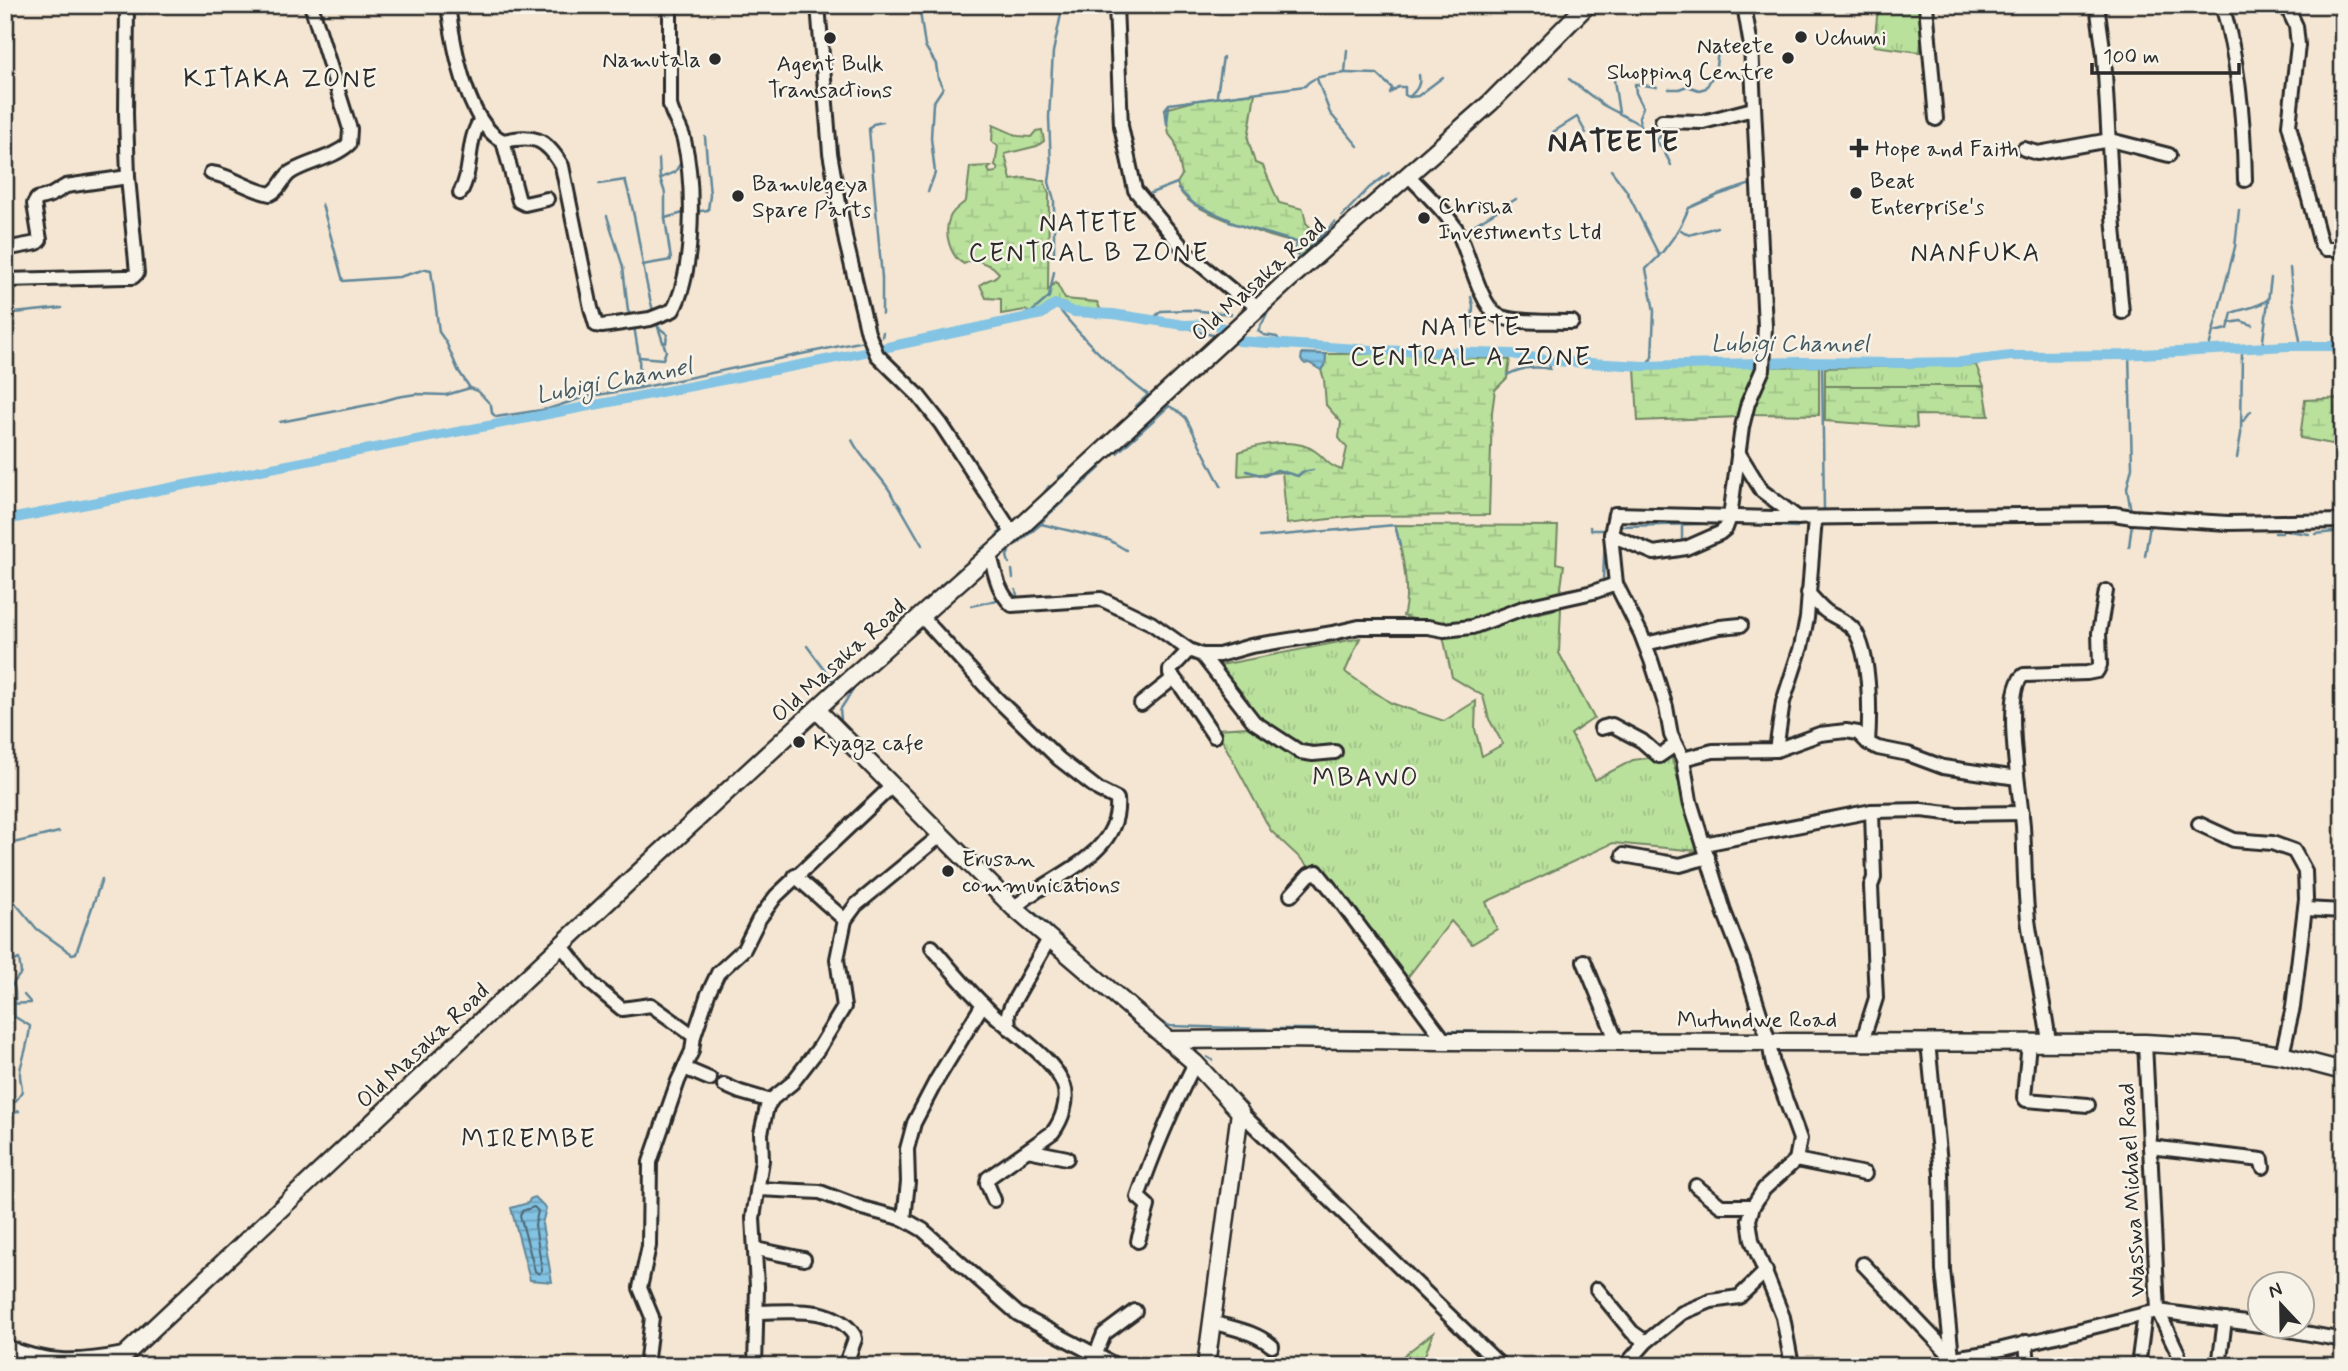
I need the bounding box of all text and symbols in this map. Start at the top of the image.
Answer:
place label: Uchumi [1815,24,1887,54]
marker: Uchumi [1793,29,1809,45]
marker: Agent Bulk Transactions [822,30,838,46]
place label: Nateete Shopping Centre [1607,32,1774,88]
scale bar [2092,32,2240,76]
text: 100 m [2103,43,2159,71]
place label: Namutala [602,46,701,76]
place label: Agent Bulk Transactions [768,50,892,106]
marker: Nateete Shopping Centre [1780,50,1796,66]
marker: Namutala [707,51,723,67]
district label: KITAKA ZONE [183,63,379,97]
district label: NATEETE [1548,123,1680,162]
place label: Hope and Faith [1875,135,2019,165]
marker: Hope and Faith [1849,138,1869,158]
place label: Beat Enterprise's [1870,167,1984,223]
place label: Bamulegeya Spare Parts [752,170,872,226]
marker: Beat Enterprise's [1848,185,1864,201]
marker: Bamulegeya Spare Parts [730,188,746,204]
place label: Chrisha Investments Ltd [1438,192,1602,248]
district label: NATETE CENTRAL B ZONE [969,207,1209,271]
marker: Chrisha Investments Ltd [1416,210,1432,226]
street label: Old Masaka Road [1186,212,1333,349]
district label: NANFUKA [1911,237,2041,271]
district label: NATETE CENTRAL A ZONE [1350,311,1592,375]
water label: Lubigi Channel [1711,329,1871,362]
water label: Lubigi Channel [534,351,697,414]
street label: Old Masaka Road [766,593,913,730]
place label: Kyagz cafe [813,729,924,761]
marker: Kyagz cafe [791,734,807,750]
district label: MBAWO [1312,762,1420,796]
place label: Erusan communications [962,845,1120,901]
marker: Erusan communications [940,863,956,879]
street label: Old Masaka Road [350,977,496,1116]
street label: Mutundwe Road [1677,1006,1837,1036]
street label: Wasswa Michael Road [2112,1082,2154,1298]
district label: MIREMBE [461,1123,597,1157]
north arrow [2246,1270,2316,1340]
text: N [2265,1277,2286,1305]

